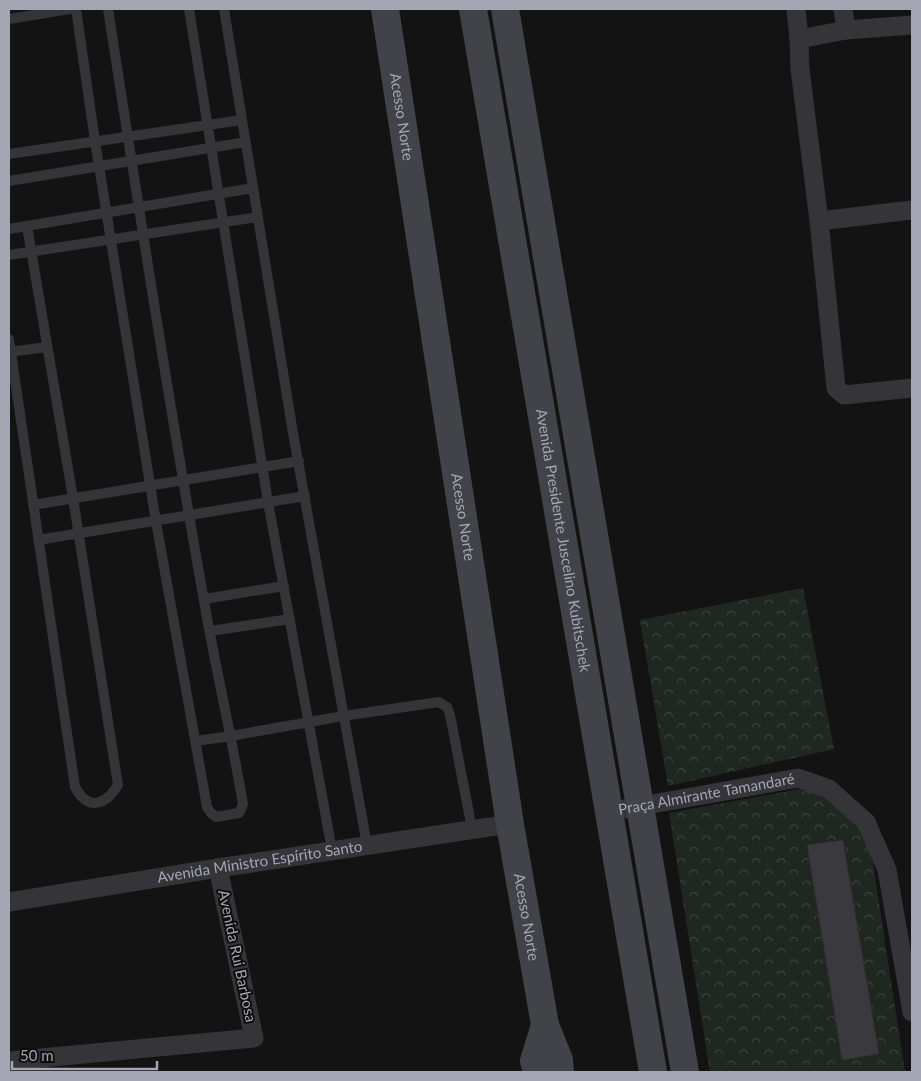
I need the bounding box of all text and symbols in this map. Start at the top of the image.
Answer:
street label: Acesso Norte [387,71,418,162]
street label: Avenida Presidente Juscelino Kubitschek [533,407,595,674]
street label: Acesso Norte [448,472,480,562]
street label: Praça Almirante Tamandaré [617,769,796,818]
street label: Avenida Ministro Espírito Santo [156,836,363,886]
street label: Acesso Norte [511,872,544,962]
street label: Avenida Rui Barbosa [215,888,261,1024]
scale bar [12,1038,158,1070]
text: 50 m [20,1046,54,1064]

